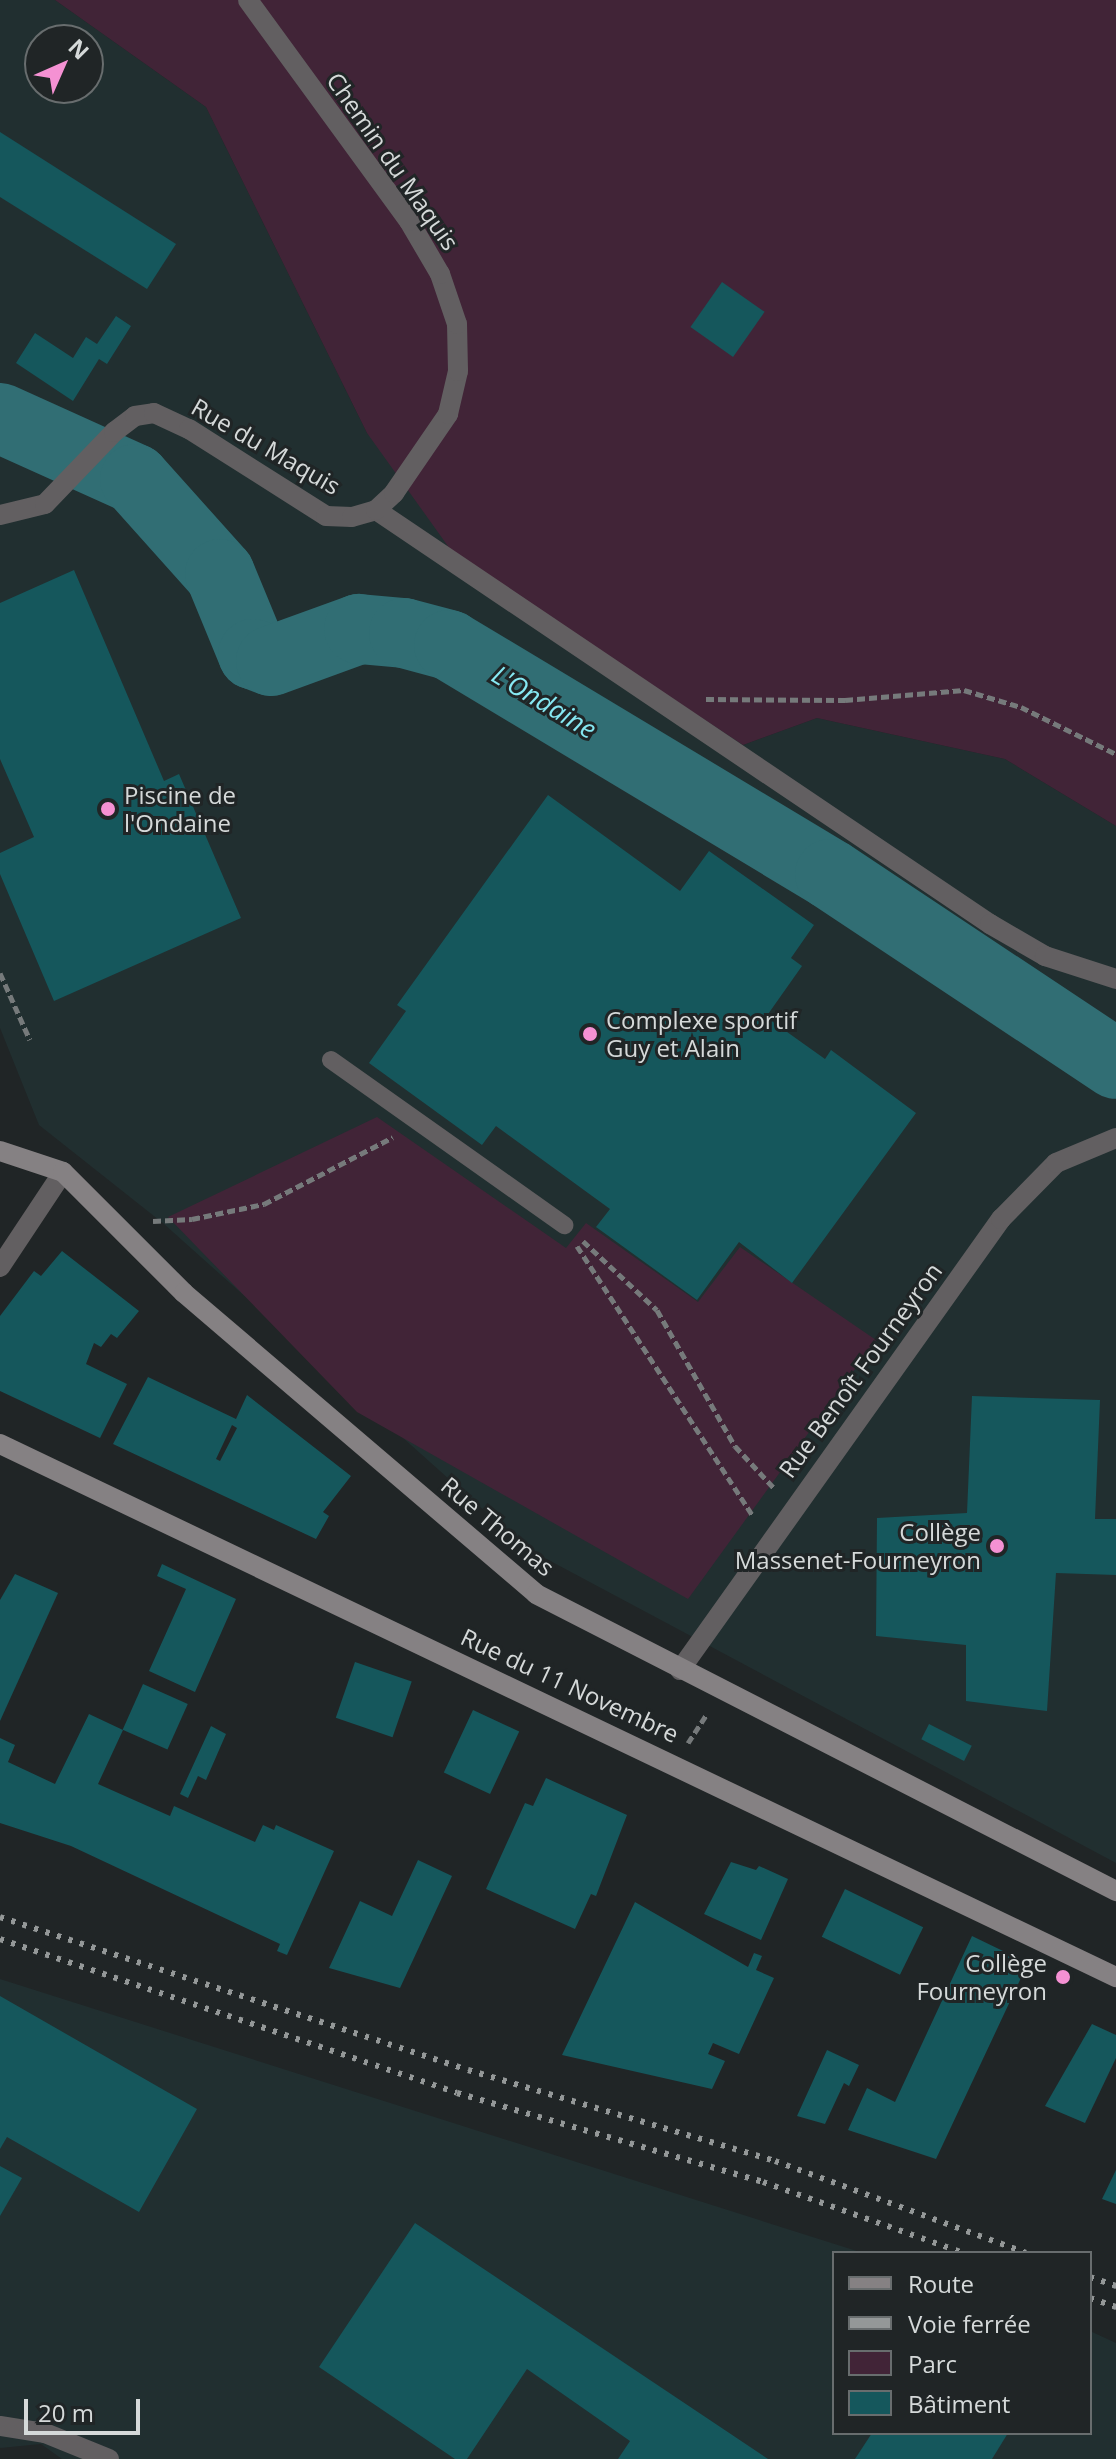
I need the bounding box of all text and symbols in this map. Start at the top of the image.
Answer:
north arrow [24,24,104,104]
text: N [63,32,96,65]
street label: Chemin du Maquis [321,67,465,255]
street label: Rue du Maquis [187,392,345,500]
water label: L'Ondaine [486,659,602,745]
place label: Piscine de l'Ondaine [124,781,236,837]
marker: Piscine de l'Ondaine [99,800,117,818]
place label: Complexe sportif Guy et Alain [606,1006,797,1062]
marker: Complexe sportif Guy et Alain [581,1025,599,1043]
street label: Rue Benoît Fourneyron [772,1257,948,1483]
street label: Rue Thomas [436,1470,560,1582]
place label: Collège Massenet-Fourneyron [735,1518,981,1574]
marker: Collège Massenet-Fourneyron [988,1537,1006,1555]
street label: Rue du 11 Novembre [457,1622,683,1748]
place label: Collège Fourneyron [916,1949,1047,2005]
marker: Collège Fourneyron [1054,1968,1072,1986]
legend [832,2251,1092,2435]
text: Route [908,2267,974,2300]
text: Voie ferrée [908,2307,1031,2340]
text: Parc [908,2347,957,2380]
scale bar [28,2383,144,2433]
text: Bâtiment [908,2387,1010,2420]
text: 20 m [38,2396,94,2429]

